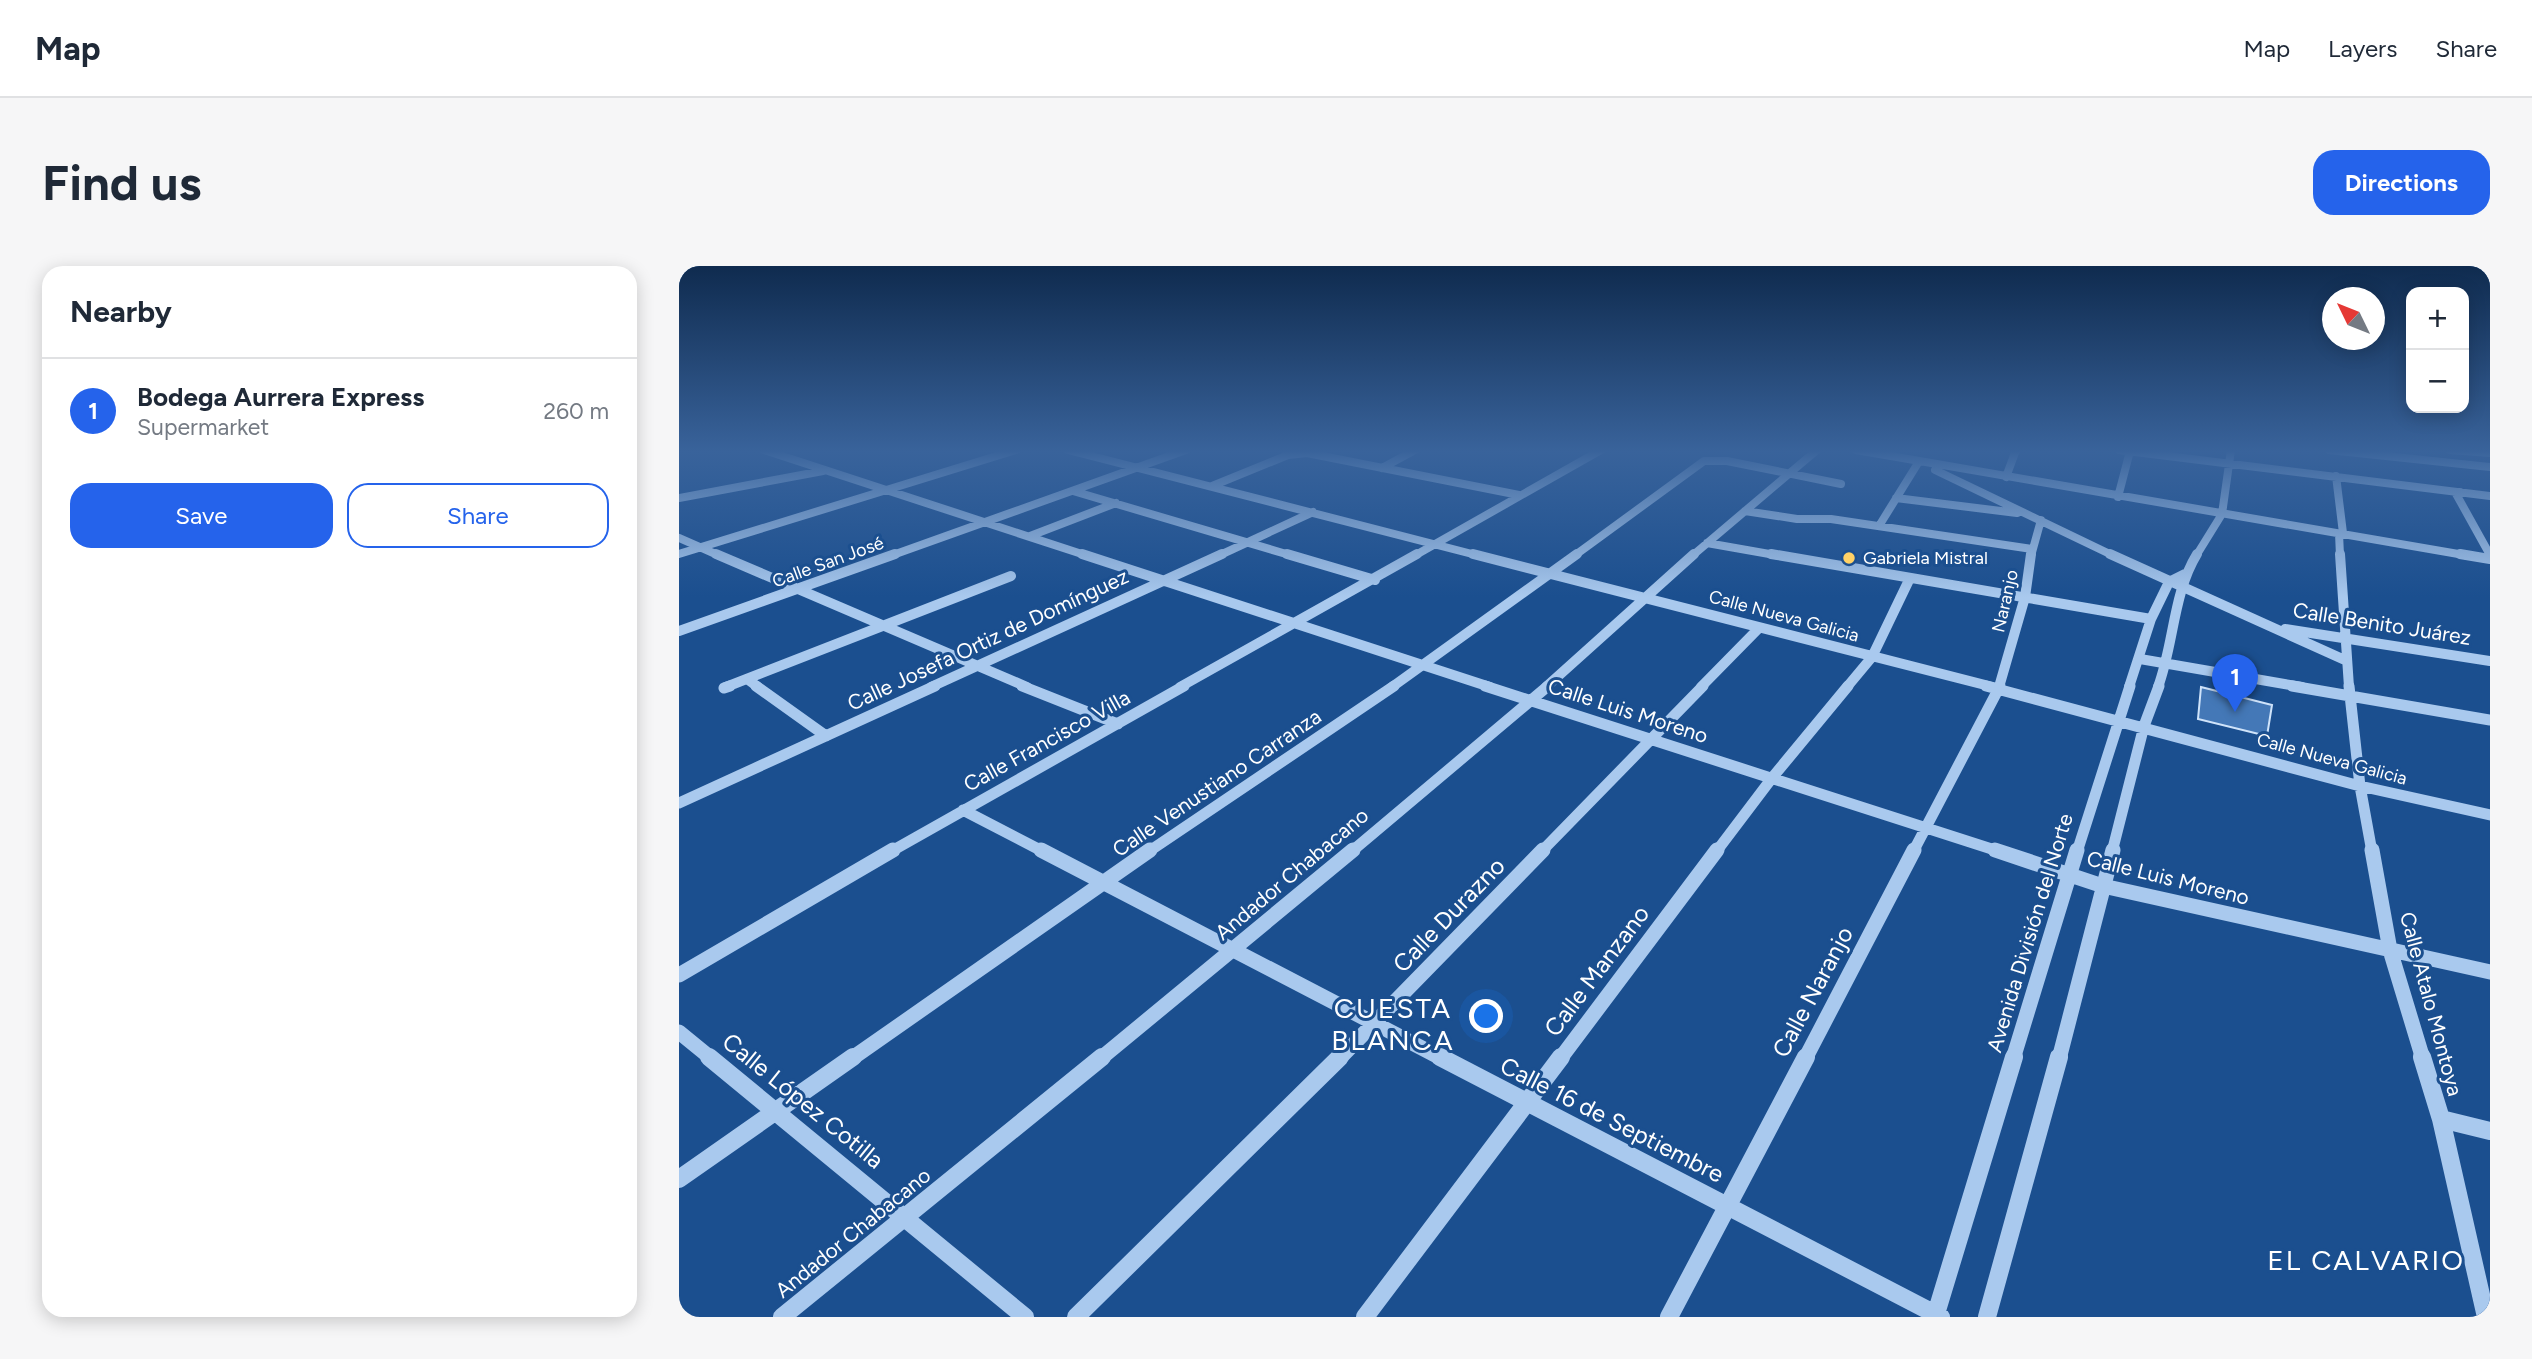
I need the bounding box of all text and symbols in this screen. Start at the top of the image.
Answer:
text: Map [35,29,101,68]
text: Map [2243,34,2290,63]
text: Layers [2328,34,2397,63]
text: Share [2435,34,2497,63]
button: Directions [2313,150,2490,215]
text: Find us [42,153,201,212]
north arrow [2322,287,2385,350]
map controls [2406,287,2469,413]
button: + [2406,287,2469,350]
text: Nearby [70,293,172,330]
button: − [2406,350,2469,413]
text: Bodega Aurrera Express [137,381,424,413]
text: 1 [88,397,98,425]
text: 260 m [543,397,609,425]
text: Supermarket [137,413,269,441]
button: Save [70,483,333,548]
button: Share [347,483,609,548]
street label: Calle San José [769,532,887,592]
place label: Gabriela Mistral [1863,547,1988,569]
marker: Gabriela Mistral [1841,550,1857,566]
street label: Calle Josefa Ortiz de Domínguez [843,563,1132,716]
street label: Naranjo [1987,567,2023,635]
street label: Calle Nueva Galicia [1706,585,1862,647]
street label: Calle Benito Juárez [2291,597,2473,650]
pin: 1 [2212,654,2258,712]
street label: Calle Luis Moreno [1545,673,1711,748]
street label: Calle Francisco Villa [959,684,1134,797]
street label: Calle Venustiano Carranza [1108,703,1326,862]
street label: Calle Nueva Galicia [2254,728,2410,790]
street label: Andador Chabacano [1210,802,1373,945]
street label: Avenida División del Norte [1981,811,2078,1055]
street label: Calle Luis Moreno [2084,845,2252,910]
street label: Calle Durazno [1387,851,1511,978]
street label: Calle Manzano [1538,900,1655,1042]
street label: Calle Atalo Montoya [2395,909,2468,1099]
street label: Calle Naranjo [1766,921,1859,1062]
district label: CUESTA BLANCA [1331,991,1455,1057]
your location [1469,999,1503,1033]
street label: Calle López Cotilla [717,1027,890,1175]
street label: Calle 16 de Septiembre [1496,1051,1729,1189]
street label: Andador Chabacano [770,1162,935,1303]
district label: EL CALVARIO [2267,1243,2465,1277]

